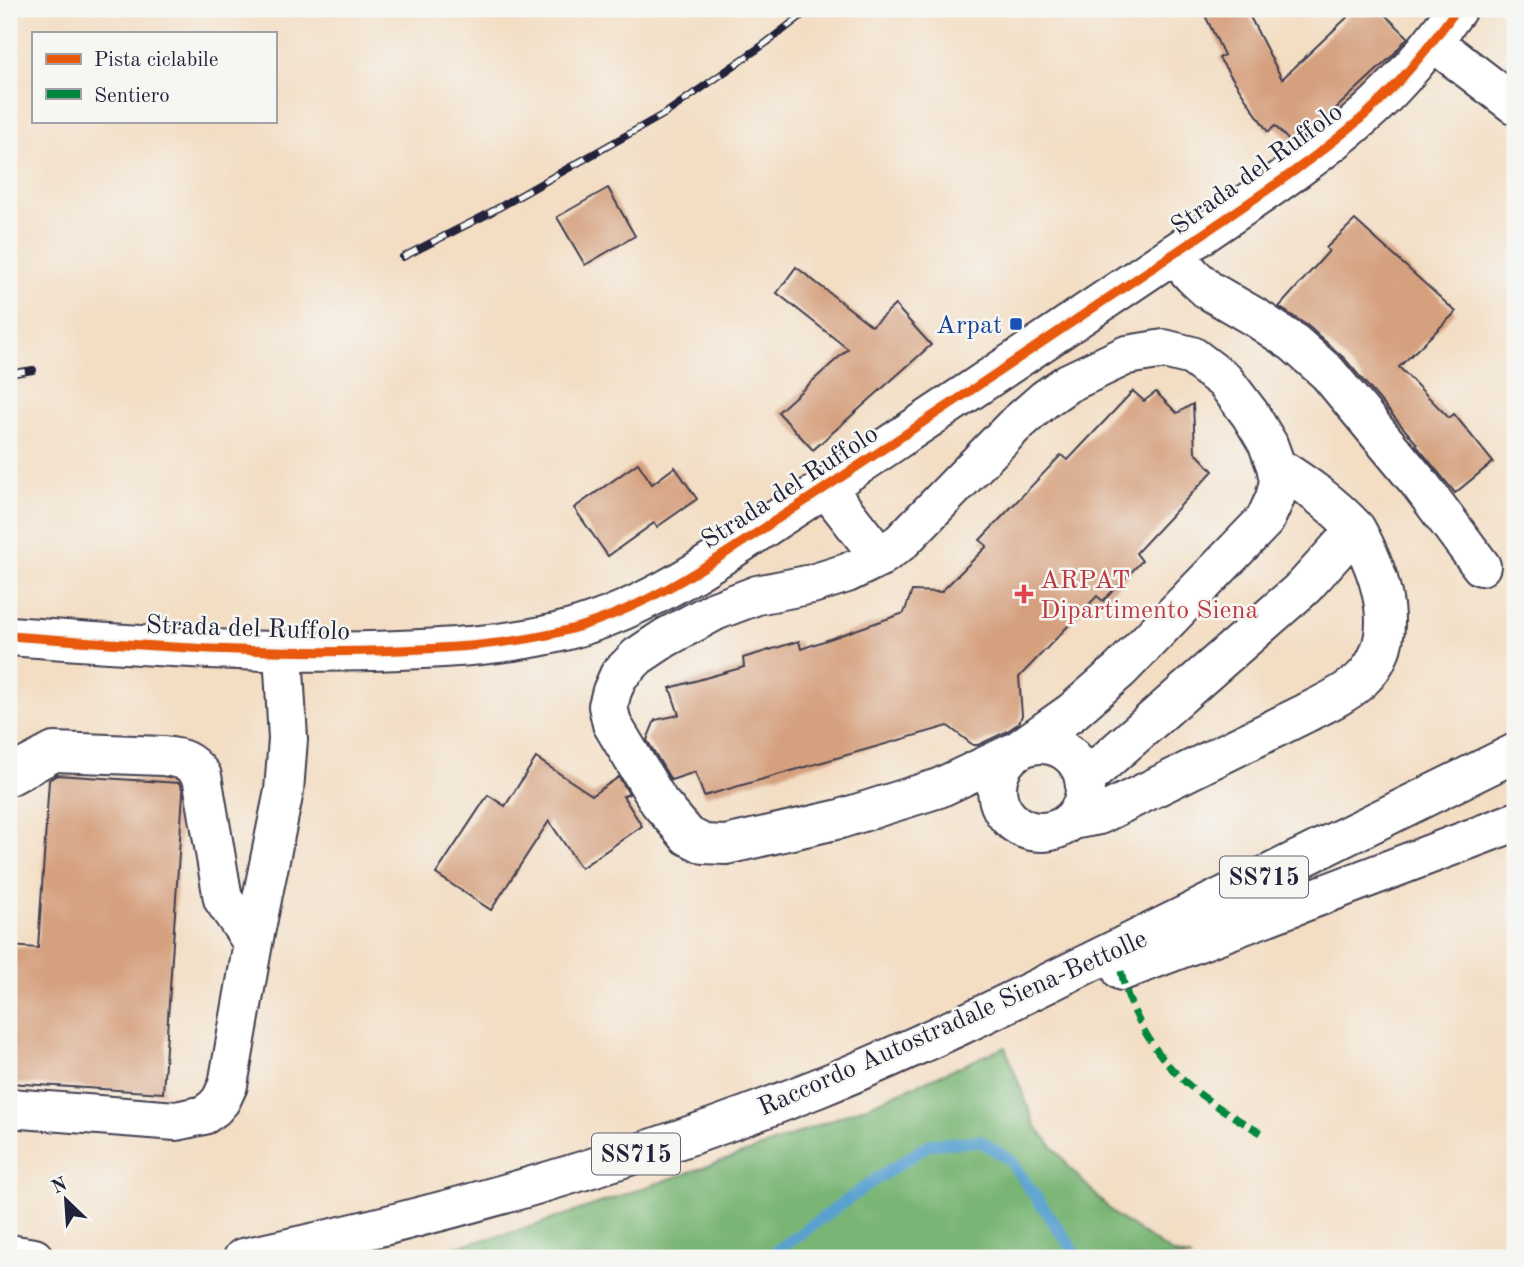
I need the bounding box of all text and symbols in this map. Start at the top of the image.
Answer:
legend [32,32,276,122]
text: Pista ciclabile [94,50,218,71]
text: Sentiero [94,86,170,107]
street label: Strada del Ruffolo [1167,99,1348,240]
place label: Arpat [936,313,1002,339]
marker: Arpat [1008,316,1024,332]
street label: Strada del Ruffolo [697,421,883,554]
place label: ARPAT Dipartimento Siena [1040,568,1258,624]
marker: ARPAT Dipartimento Siena [1014,584,1034,604]
street label: Strada del Ruffolo [145,612,351,646]
road number: SS715 [1220,856,1308,898]
street label: Raccordo Autostradale Siena-Bettolle [755,926,1151,1122]
road number: SS715 [592,1134,680,1174]
north arrow [32,1166,102,1236]
text: N [49,1175,71,1199]

